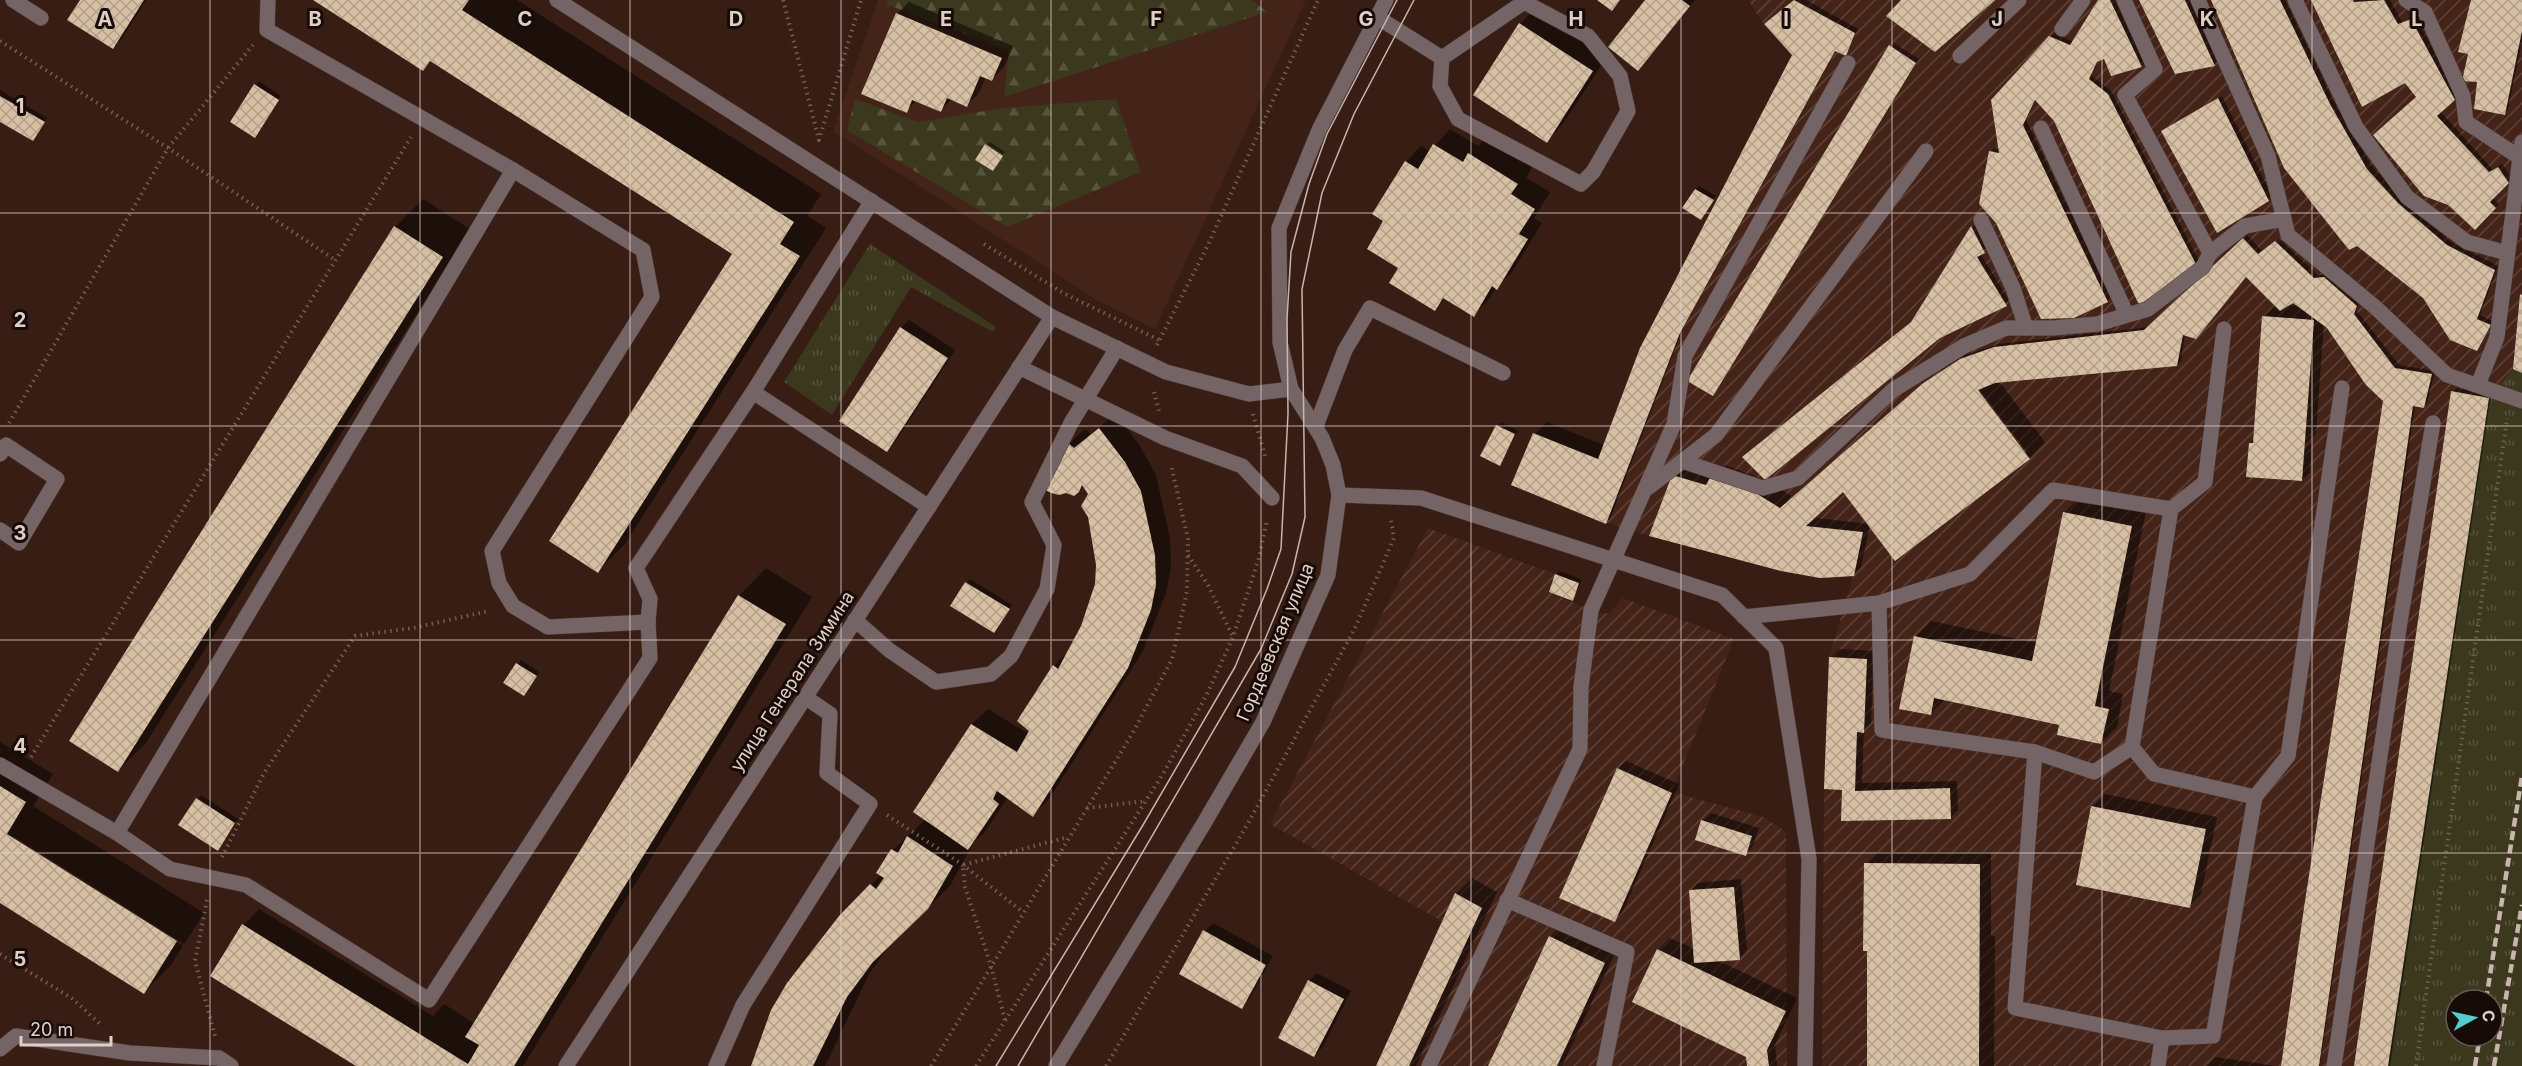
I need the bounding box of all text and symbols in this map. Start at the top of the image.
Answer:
text: A [98,7,113,31]
text: B [308,7,322,31]
text: C [518,7,532,31]
text: D [729,7,743,31]
text: E [940,7,952,31]
text: F [1150,7,1162,31]
text: G [1358,7,1374,31]
text: H [1569,7,1583,31]
text: I [1783,7,1789,31]
text: J [1991,7,2003,31]
text: K [2200,7,2214,31]
text: L [2411,7,2423,31]
text: 1 [16,94,24,118]
text: 2 [14,308,26,332]
text: 3 [14,521,26,545]
street label: Гордеевская улица [1232,560,1318,724]
street label: улица Генерала Зимина [726,587,858,775]
text: 4 [13,734,27,758]
text: 5 [14,947,26,971]
north arrow [2444,988,2504,1048]
scale bar [21,1009,111,1047]
text: С [2478,1009,2500,1023]
text: 20 m [30,1019,73,1040]

